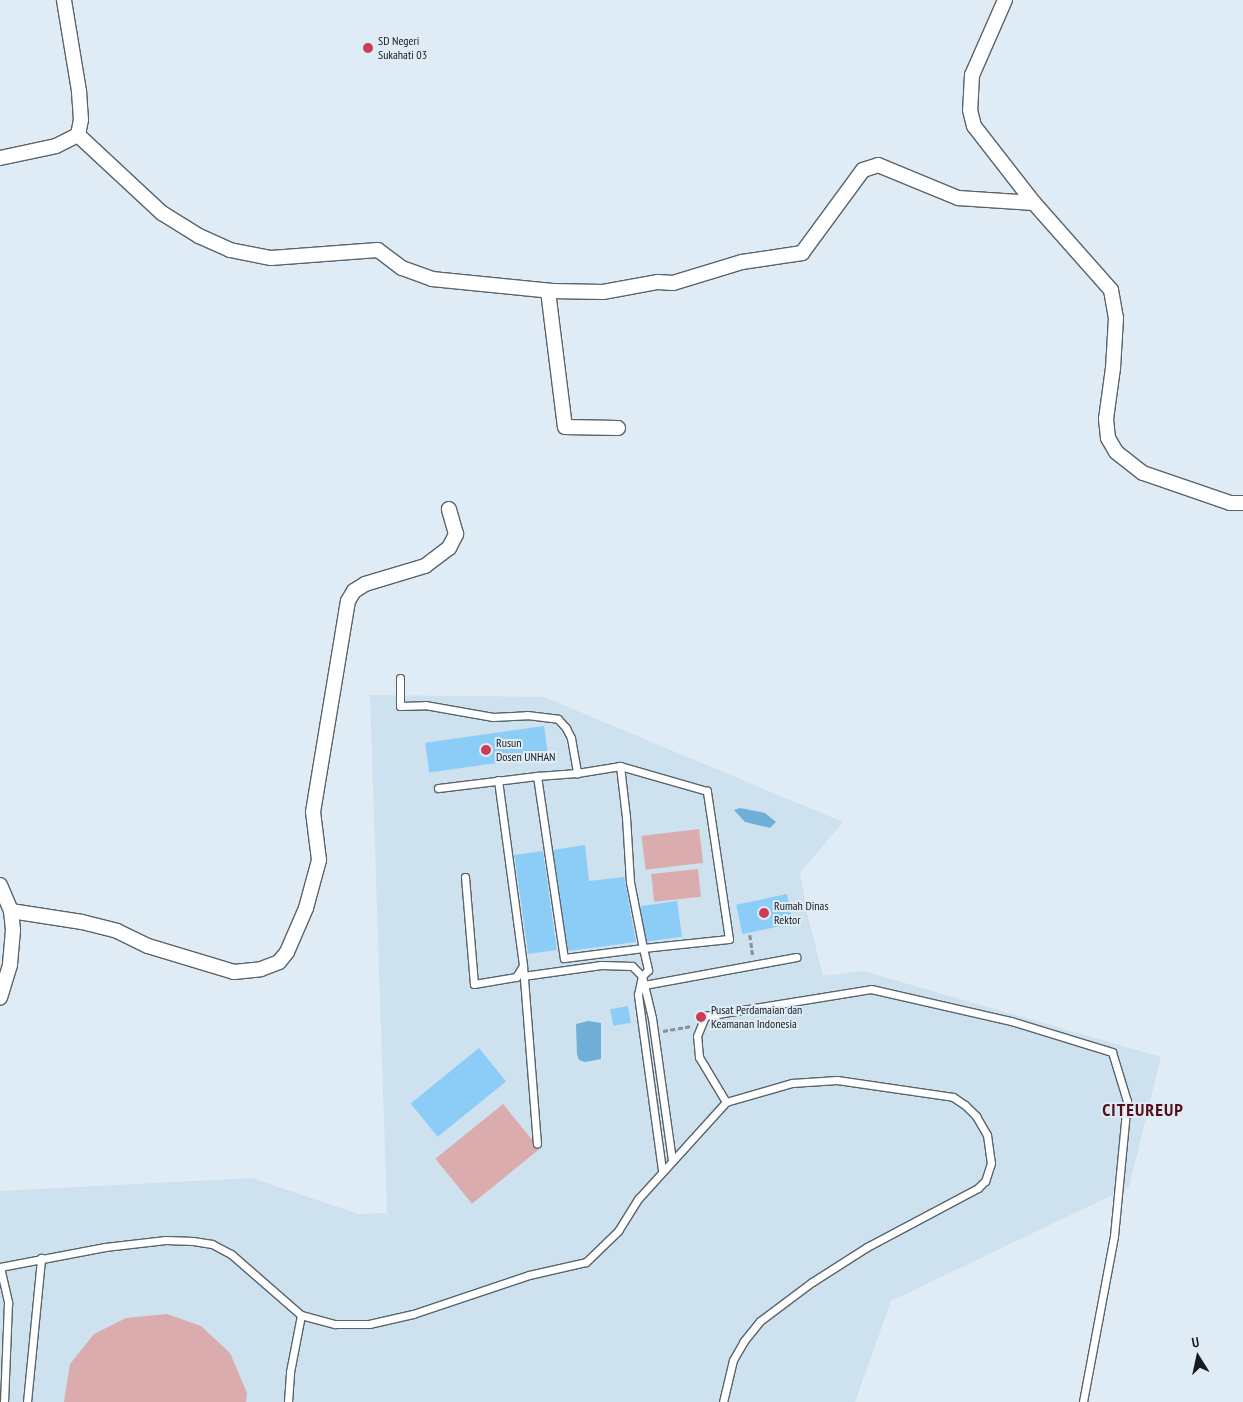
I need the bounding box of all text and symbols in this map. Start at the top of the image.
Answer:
place label: SD Negeri Sukahati 03 [378,34,427,62]
marker: SD Negeri Sukahati 03 [362,42,374,54]
place label: Rusun Dosen UNHAN [496,736,556,764]
marker: Rusun Dosen UNHAN [480,744,492,756]
place label: Rumah Dinas Rektor [774,899,828,927]
marker: Rumah Dinas Rektor [758,907,770,919]
place label: Pusat Perdamaian dan Keamanan Indonesia [711,1003,802,1031]
marker: Pusat Perdamaian dan Keamanan Indonesia [695,1011,707,1023]
district label: CITEUREUP [1101,1099,1185,1121]
north arrow [1173,1332,1223,1382]
text: U [1190,1333,1201,1352]

